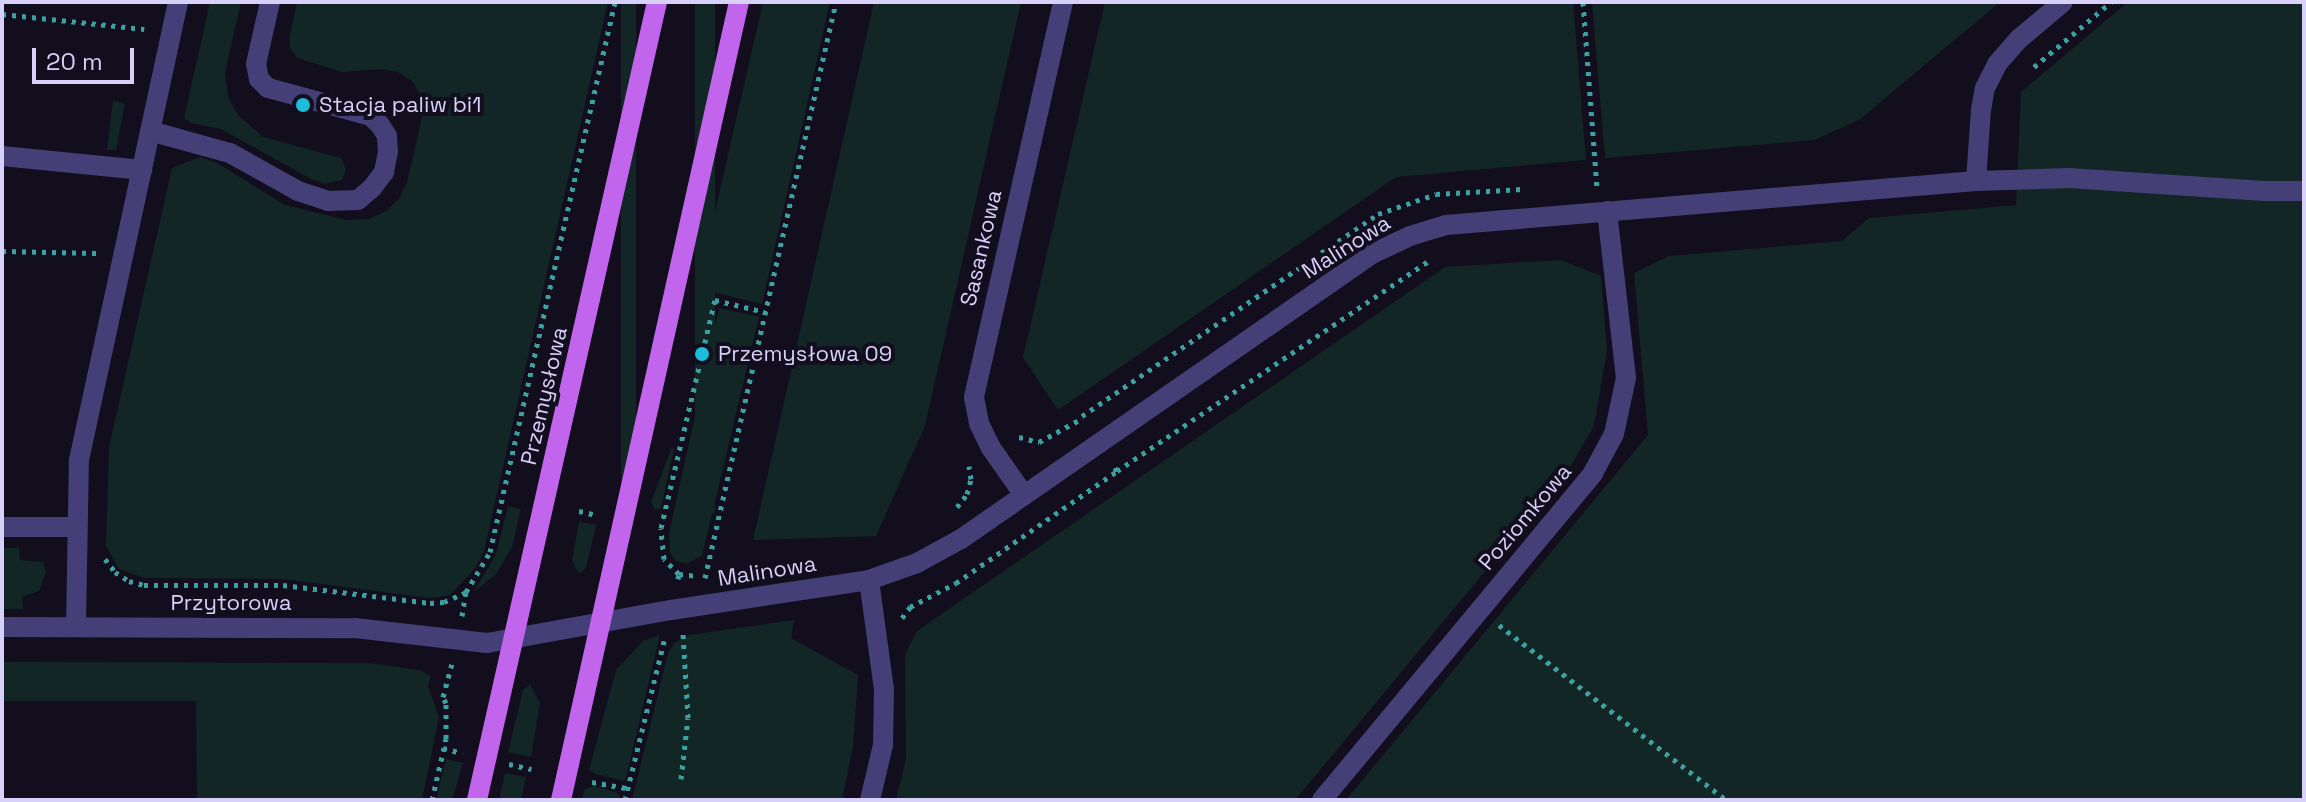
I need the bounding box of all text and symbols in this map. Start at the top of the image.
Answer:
scale bar [36,32,138,82]
text: 20 m [46,46,103,77]
place label: Stacja paliw bi1 [319,92,481,118]
marker: Stacja paliw bi1 [294,96,312,114]
street label: Sasankowa [955,187,1007,309]
street label: Malinowa [1297,209,1395,285]
street label: Przemysłowa [515,324,573,468]
place label: Przemysłowa 09 [718,341,892,367]
marker: Przemysłowa 09 [693,345,711,363]
street label: Poziomkowa [1473,459,1577,575]
street label: Malinowa [716,550,818,592]
street label: Przytorowa [170,590,292,616]

